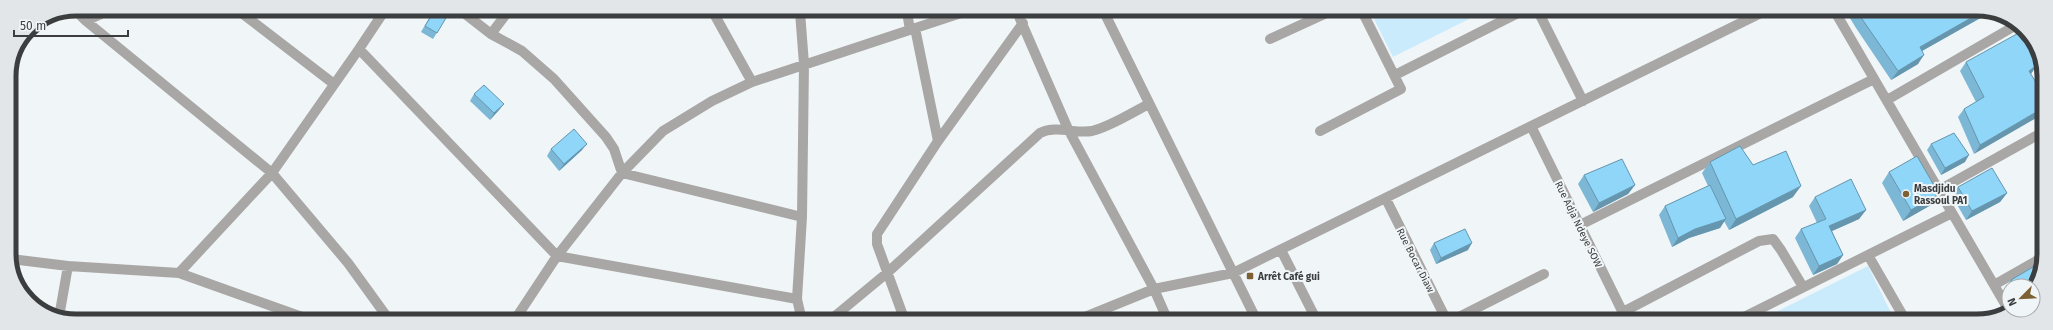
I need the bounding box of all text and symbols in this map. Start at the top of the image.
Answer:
scale bar [14,12,128,38]
text: 50 m [20,19,46,33]
street label: Rue Adja Ndeye SOW [1552,179,1605,270]
place label: Masdjidu Rassoul PA1 [1914,183,1967,207]
marker: Masdjidu Rassoul PA1 [1901,189,1911,199]
street label: Rue Bocar Diaw [1394,226,1436,295]
place label: Arrêt Café gui [1257,270,1320,283]
marker: Arrêt Café gui [1245,271,1255,281]
north arrow [2001,278,2041,318]
text: N [2005,296,2020,308]

